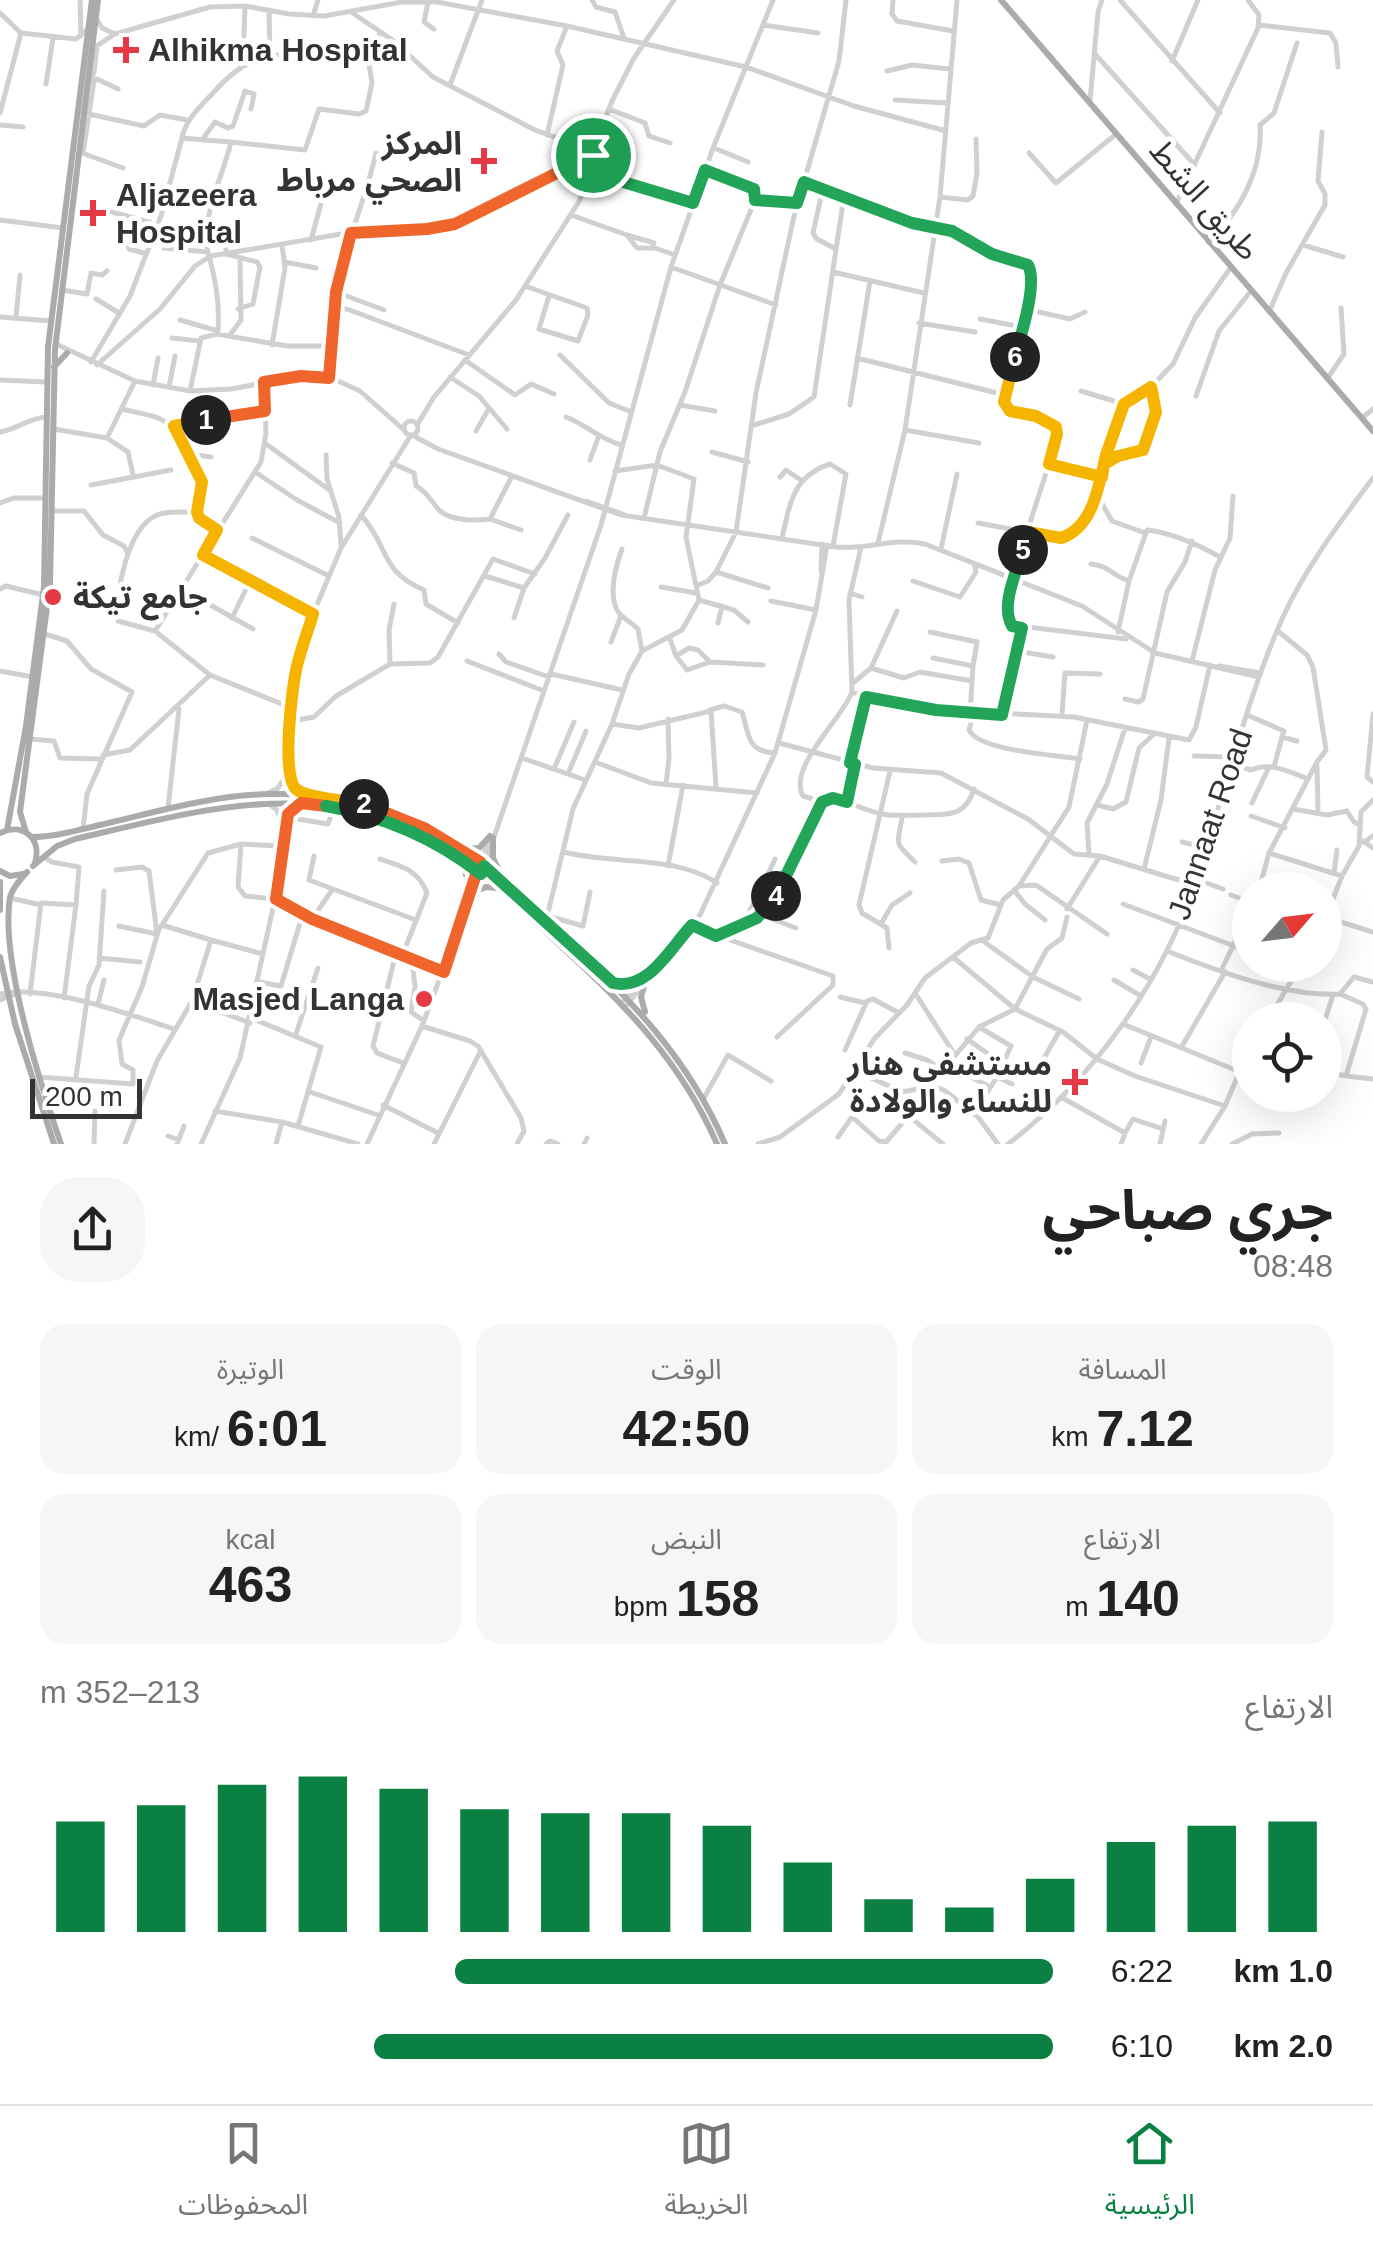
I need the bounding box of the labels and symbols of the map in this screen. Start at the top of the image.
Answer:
place label: Alhikma Hospital [148,32,408,68]
marker: Alhikma Hospital [113,37,139,63]
pin [551,113,636,198]
place label: المركز الصحي مرباط [277,125,462,205]
street label: طريق الشط [1142,133,1267,269]
marker: المركز الصحي مرباط [471,148,497,174]
place label: Aljazeera Hospital [116,177,257,250]
marker: Aljazeera Hospital [80,200,106,226]
pin: 6 [990,332,1040,382]
pin: 1 [181,395,231,445]
pin: 5 [998,525,1048,575]
place label: جامع تيكة [73,579,208,621]
marker: جامع تيكة [42,586,64,608]
street label: Jannaat Road [1161,724,1259,924]
pin: 2 [339,779,389,829]
pin: 4 [751,871,801,921]
north arrow [1232,872,1342,982]
place label: Masjed Langa [192,981,404,1017]
marker: Masjed Langa [413,988,435,1010]
place label: مستشفى هنار للنساء والولادة [846,1046,1052,1119]
marker: مستشفى هنار للنساء والولادة [1062,1069,1088,1095]
scale bar [30,1074,142,1118]

